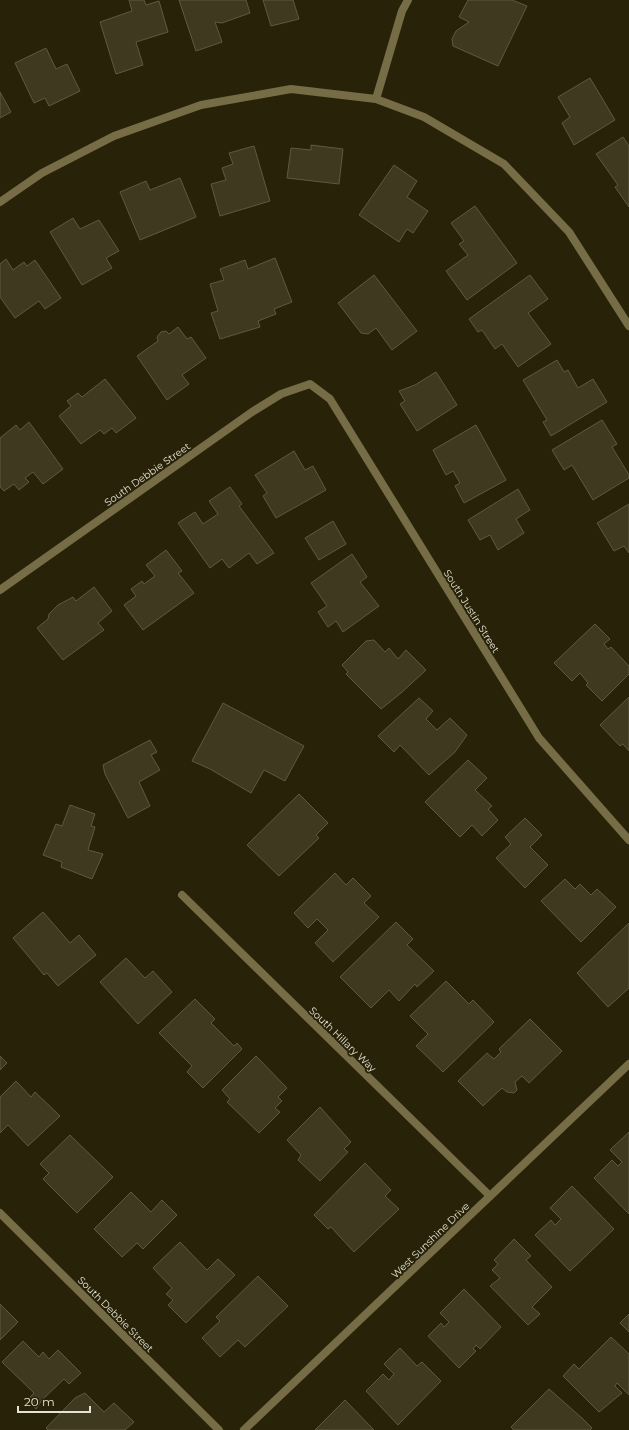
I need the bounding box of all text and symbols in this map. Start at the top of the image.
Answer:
street label: South Debbie Street [102,440,193,509]
street label: South Justin Street [441,567,502,655]
street label: South Hillary Way [306,1004,379,1075]
street label: West Sunshine Drive [389,1200,472,1281]
street label: South Debbie Street [75,1274,156,1355]
scale bar [18,1388,90,1414]
text: 20 m [24,1394,55,1409]

